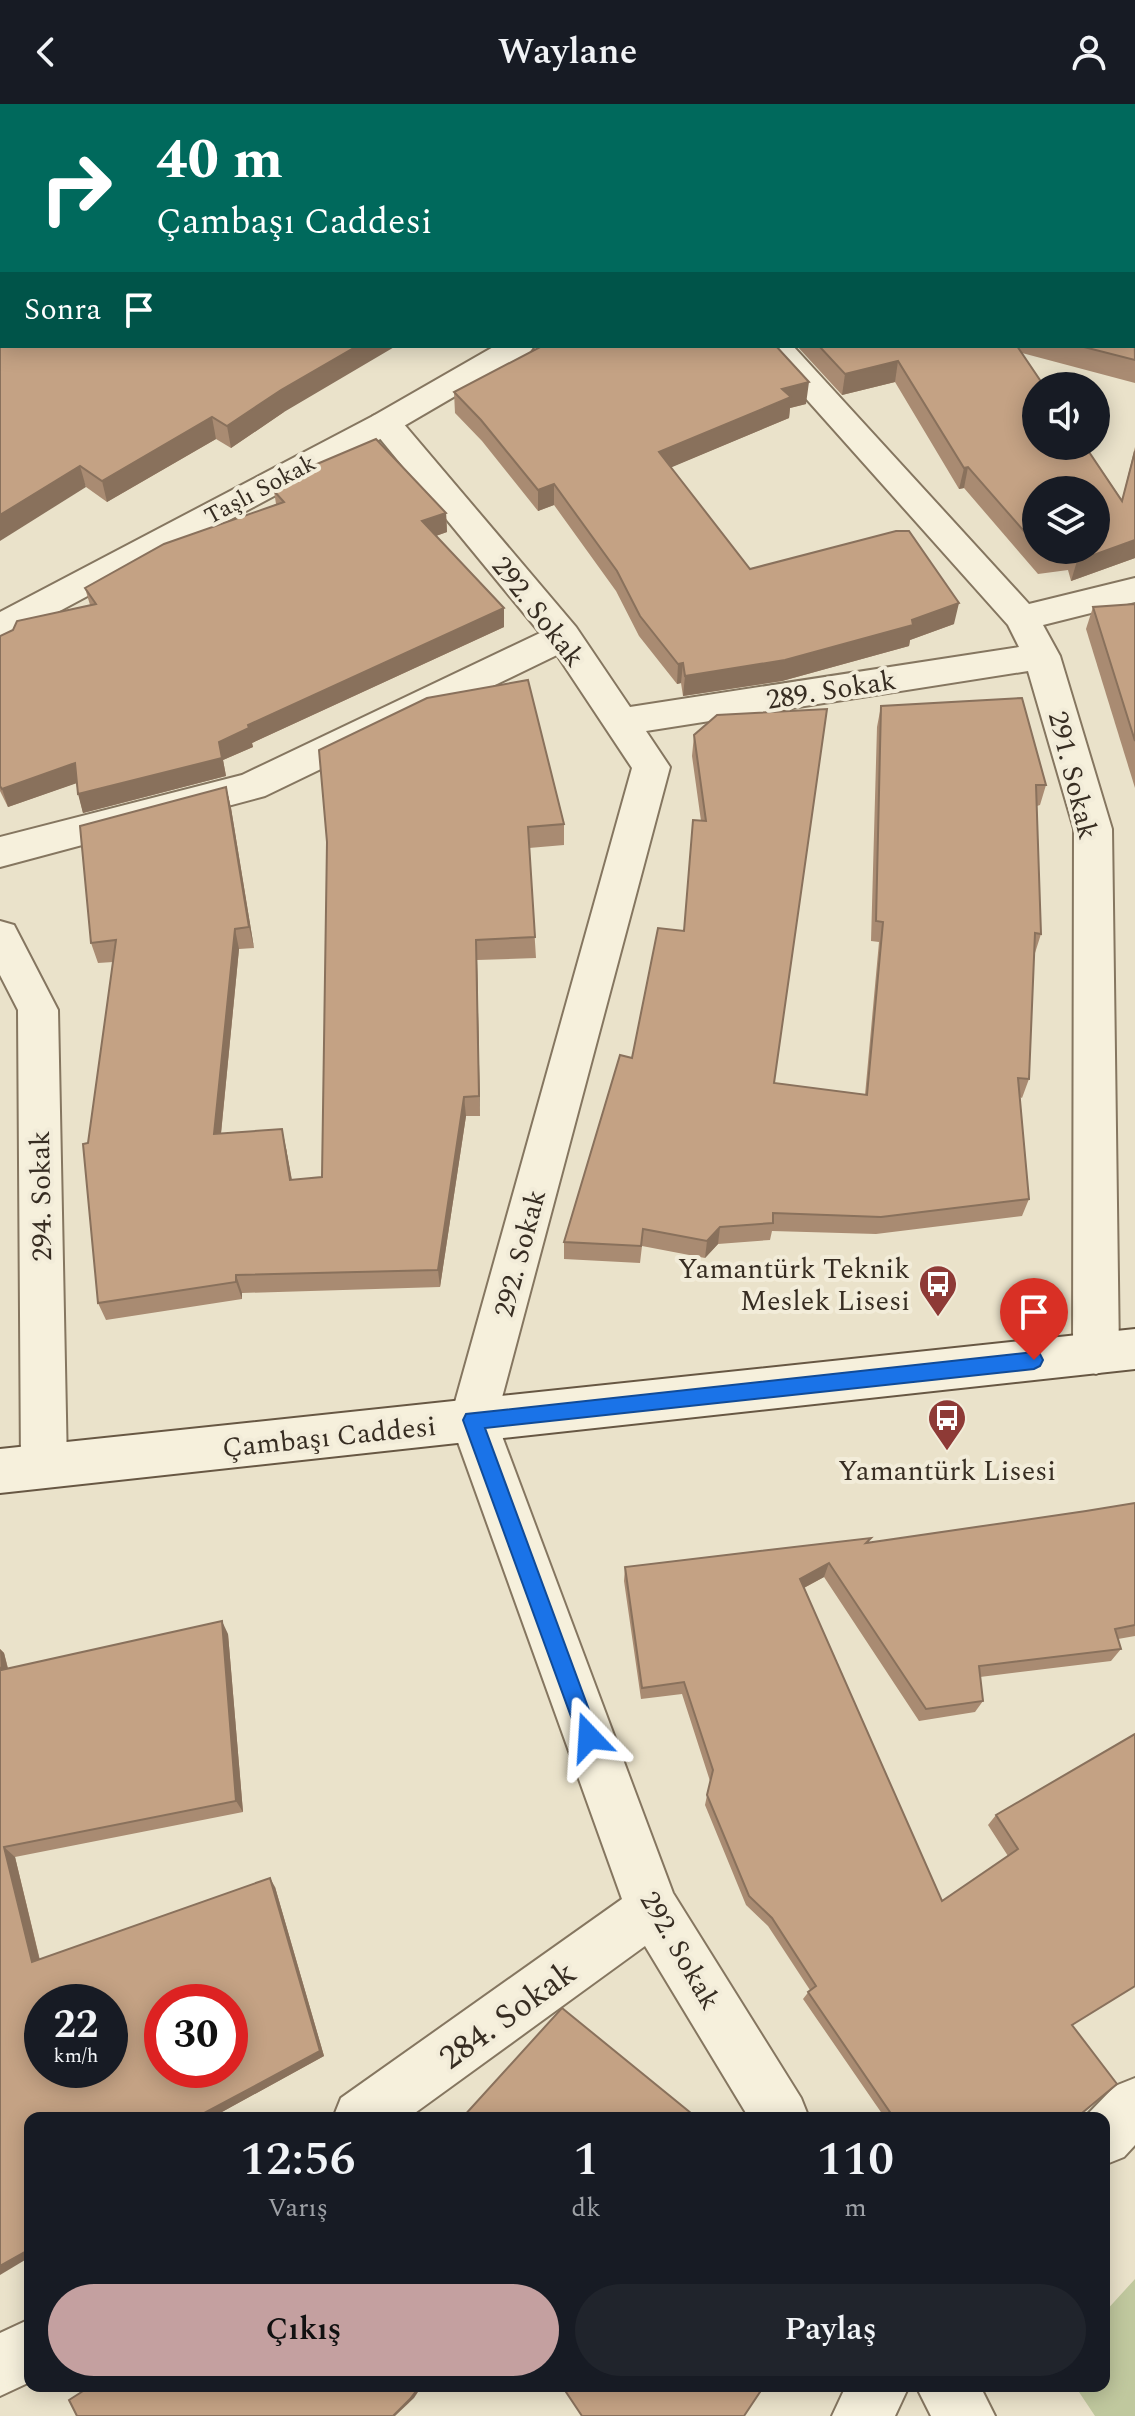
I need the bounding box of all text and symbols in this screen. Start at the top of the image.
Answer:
text: Waylane [498,25,637,80]
icon: back [24,30,68,74]
icon: person [1067,30,1111,74]
text: 40 m [156,118,283,203]
icon: right [24,136,128,240]
text: Çambaşı Caddesi [156,195,432,250]
text: Sonra [24,287,101,333]
icon: arrive [117,288,161,332]
map controls [1022,372,1110,564]
button: sound [1022,372,1110,460]
street label: Taşlı Sokak [198,445,323,534]
button: layers [1022,476,1110,564]
street label: 292. Sokak [481,547,595,677]
street label: 289. Sokak [763,659,899,722]
street label: 291. Sokak [1036,707,1109,844]
street label: 294. Sokak [19,1130,64,1262]
street label: 292. Sokak [483,1185,558,1322]
place label: Yamantürk Teknik Meslek Lisesi [678,1248,910,1323]
bus stop icon: Yamantürk Teknik Meslek Lisesi [917,1263,959,1318]
pin [1000,1278,1068,1360]
icon: arrive [1012,1290,1056,1334]
bus stop icon: Yamantürk Lisesi [926,1397,968,1452]
street label: Çambaşı Caddesi [220,1405,438,1470]
place label: Yamantürk Lisesi [838,1450,1056,1493]
position arrow [547,1695,631,1779]
street label: 292. Sokak [628,1883,731,2018]
street label: 284. Sokak [429,1948,588,2083]
speed limit sign: 30 [144,1984,248,2088]
text: 22 [54,1995,98,2056]
text: km/h [54,2041,99,2071]
text: 12:56 [240,2123,356,2196]
text: 1 [573,2123,599,2196]
text: 110 [817,2123,894,2196]
text: Varış [268,2188,328,2228]
text: dk [572,2188,601,2228]
text: m [844,2188,867,2228]
button: Çıkış [48,2284,559,2376]
button: Paylaş [575,2284,1086,2376]

